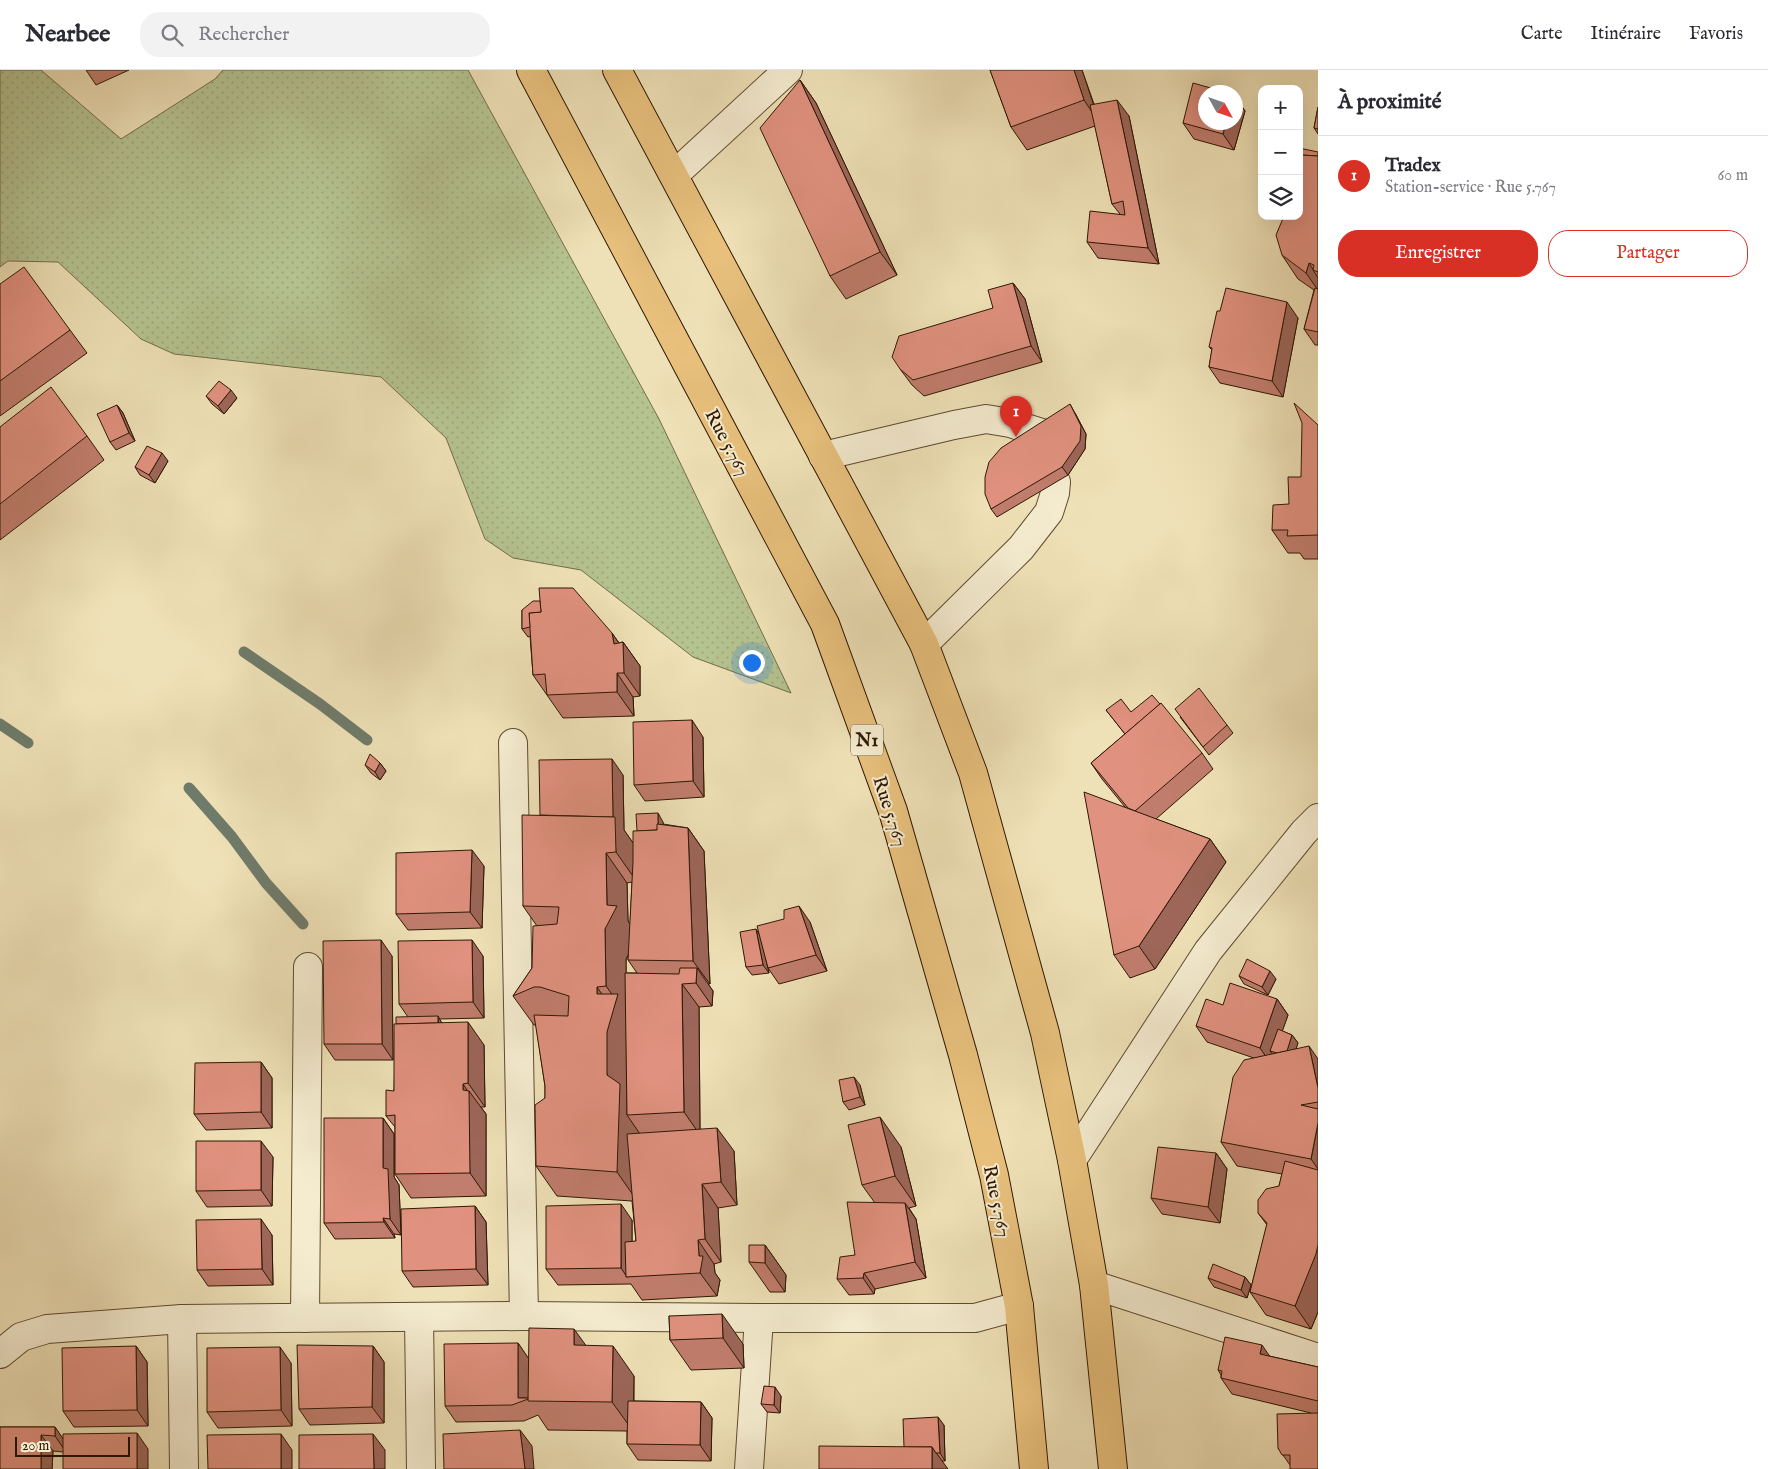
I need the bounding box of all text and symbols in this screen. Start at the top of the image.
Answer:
search box [140,12,490,57]
text: Nearbee [25,19,110,50]
icon: search [158,21,186,49]
text: Rechercher [198,23,289,47]
text: Carte [1521,23,1563,46]
text: Itinéraire [1591,23,1661,46]
text: Favoris [1689,23,1743,46]
north arrow [1198,85,1243,130]
map controls [1258,85,1303,220]
button: + [1258,85,1303,130]
text: À proximité [1338,89,1441,116]
button: − [1258,130,1303,175]
text: Tradex [1385,154,1441,178]
text: 1 [1351,166,1357,186]
text: 60 m [1718,166,1748,186]
button: layers [1258,175,1303,220]
text: Station-service · Rue 5.767 [1385,178,1556,198]
button: Enregistrer [1338,230,1538,277]
button: Partager [1548,230,1748,277]
pin: 1 [1000,396,1032,437]
street label: Rue 5.767 [699,405,754,481]
your location [739,650,765,676]
road number: N1 [851,724,883,756]
street label: Rue 5.767 [866,773,912,850]
street label: Rue 5.767 [977,1163,1015,1240]
scale bar [15,1434,130,1457]
text: 20 m [22,1437,49,1455]

